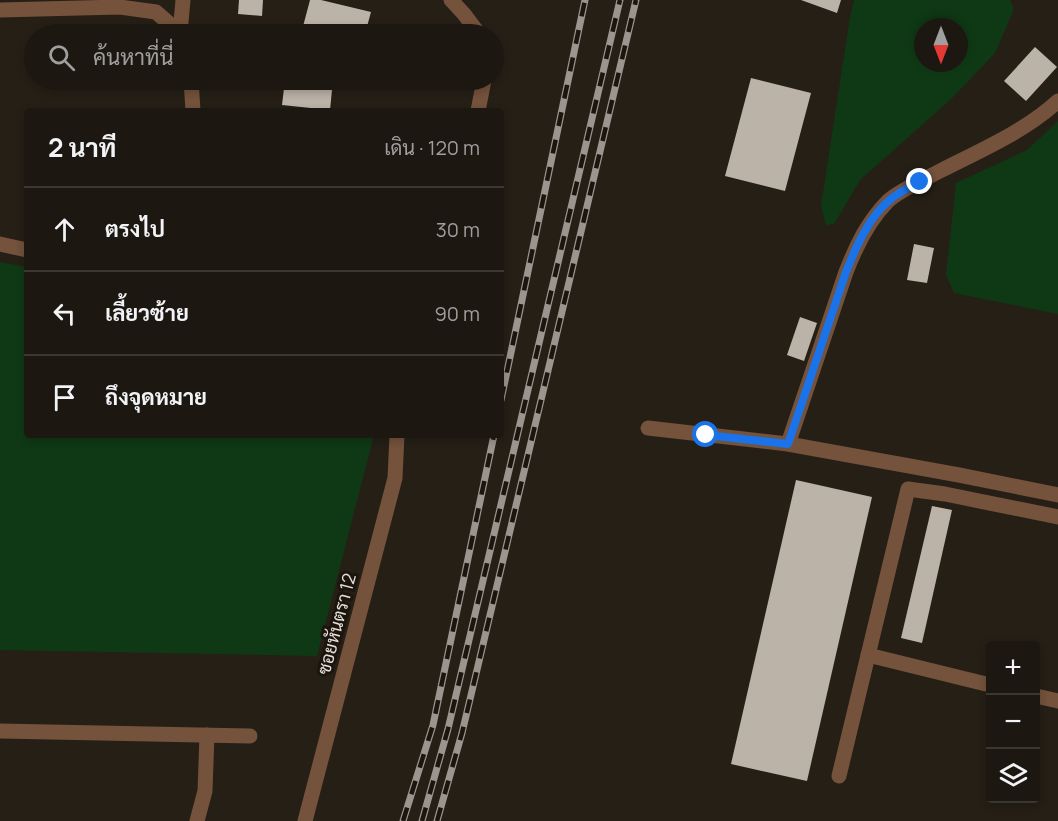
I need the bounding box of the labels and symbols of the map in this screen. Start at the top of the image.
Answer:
north arrow [914,18,968,72]
route end [906,168,932,194]
route start [692,421,718,447]
street label: ซอยหันตรา 12 [311,570,361,677]

